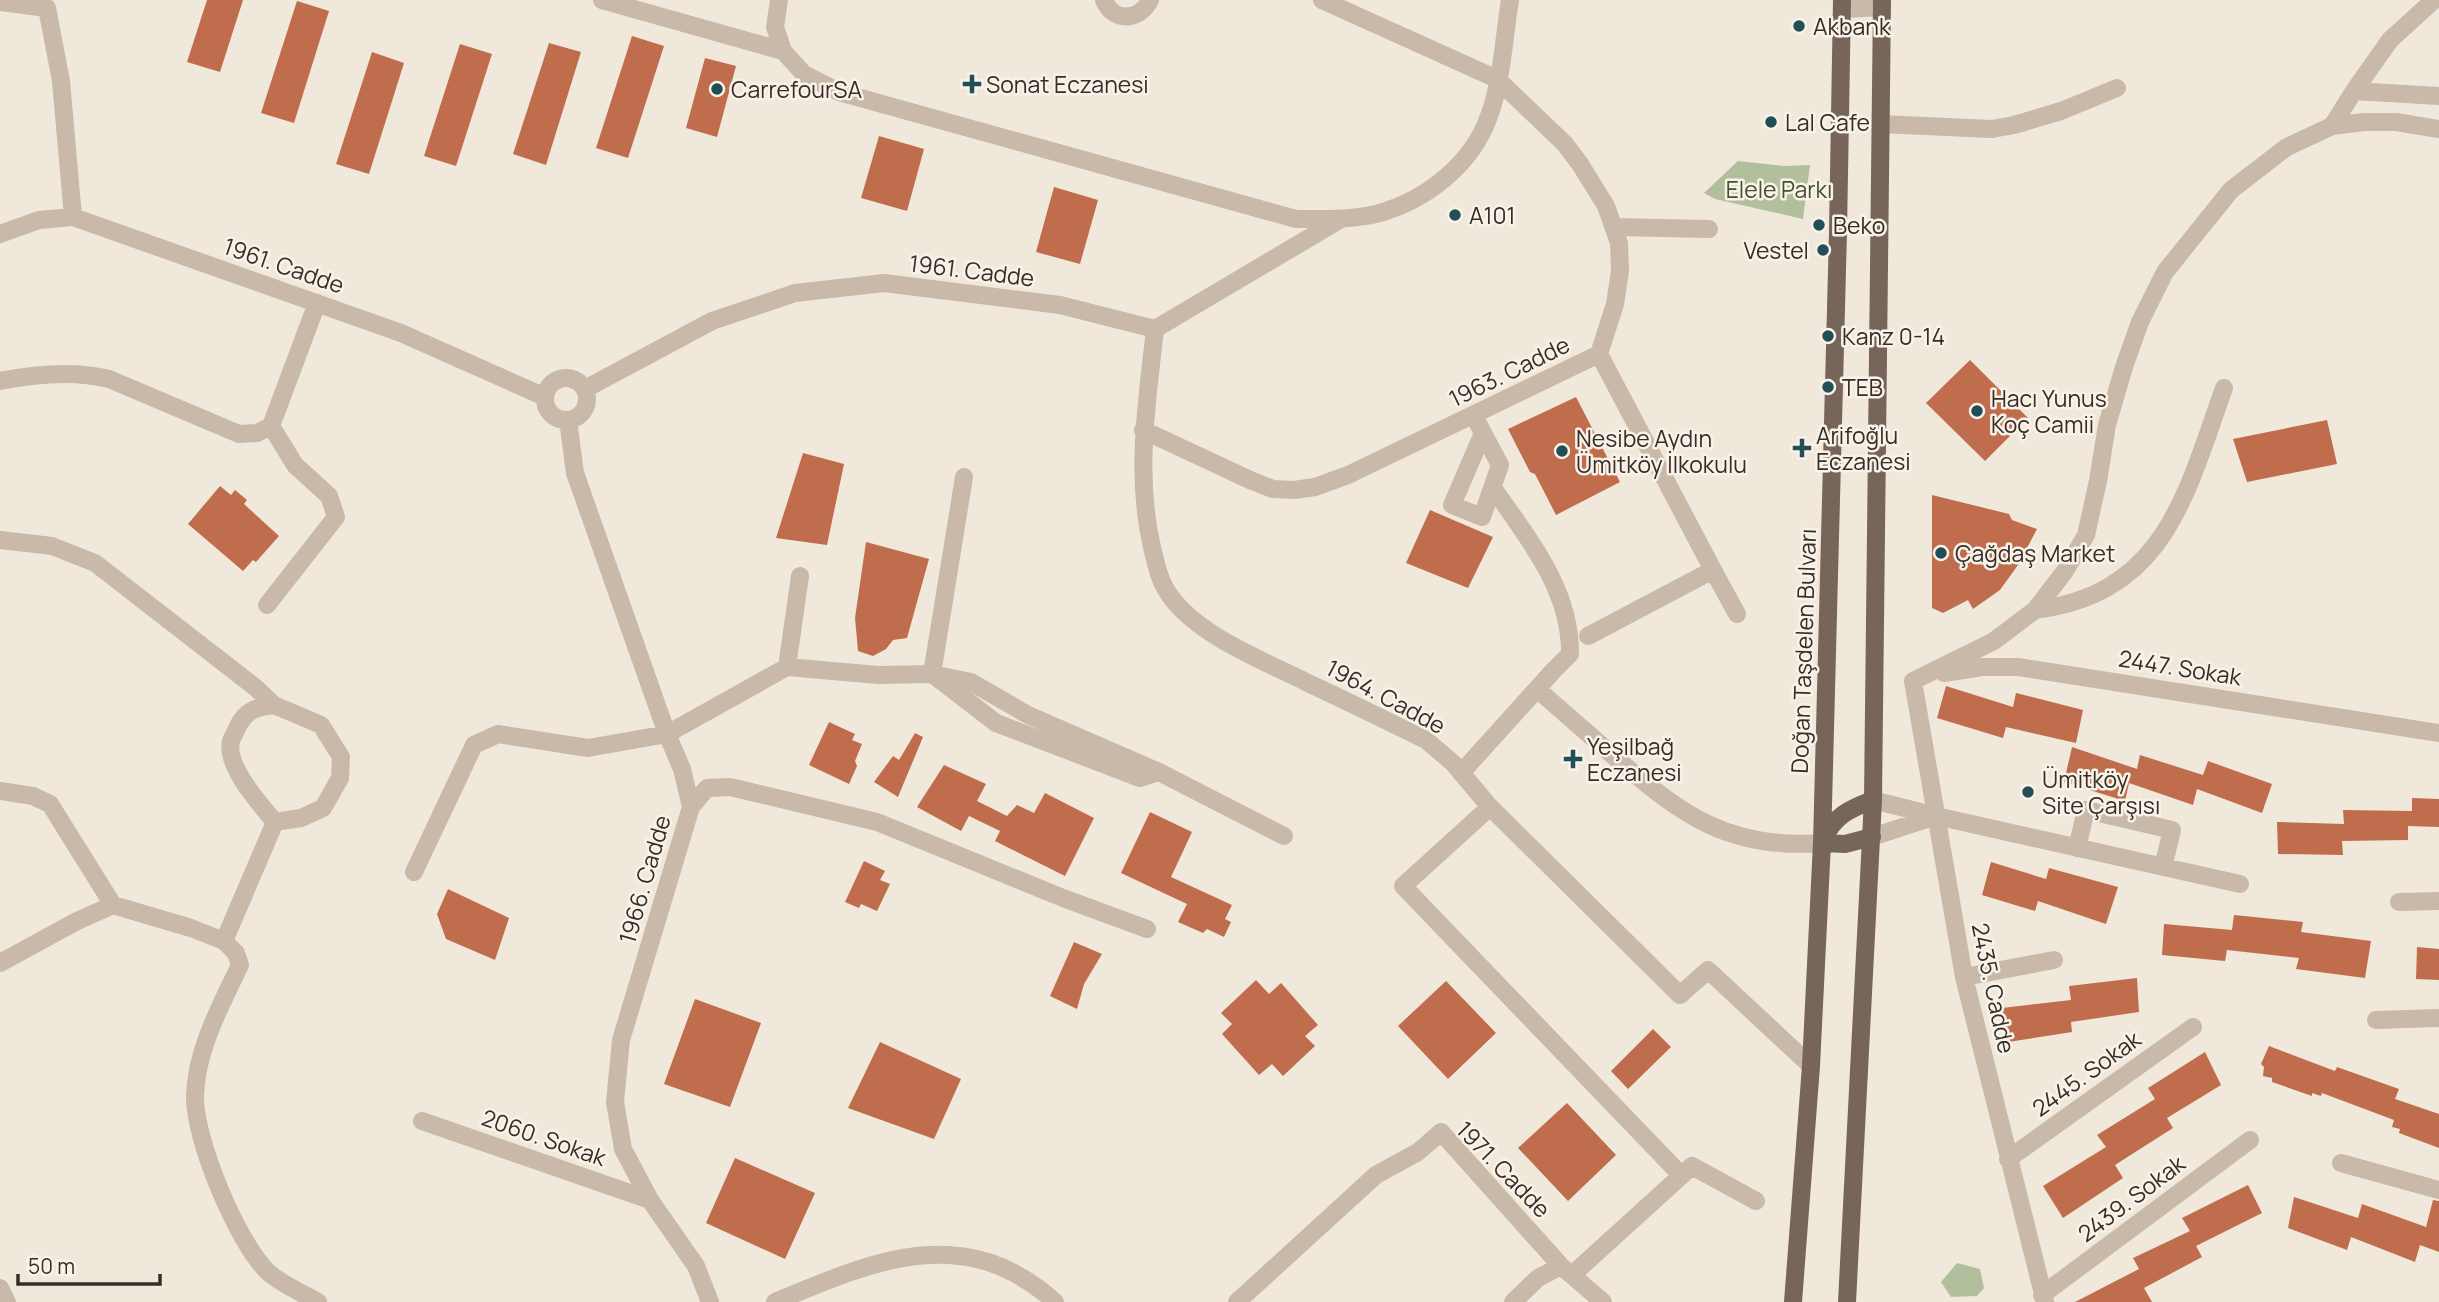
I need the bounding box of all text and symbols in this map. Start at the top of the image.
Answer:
place label: Akbank [1813,10,1891,42]
marker: Akbank [1791,18,1807,34]
place label: Sonat Eczanesi [986,68,1149,100]
place label: CarrefourSA [731,73,862,105]
marker: Sonat Eczanesi [964,76,980,92]
marker: CarrefourSA [709,81,725,97]
place label: Lal Cafe [1785,106,1870,138]
marker: Lal Cafe [1763,114,1779,130]
park label: Elele Parkı [1726,173,1832,205]
place label: A101 [1469,199,1516,231]
marker: A101 [1447,207,1463,223]
place label: Beko [1833,209,1885,241]
marker: Beko [1811,217,1827,233]
street label: 1961. Cadde [219,229,349,301]
place label: Vestel [1743,234,1809,266]
marker: Vestel [1815,242,1831,258]
street label: 1961. Cadde [908,246,1036,294]
place label: Kanz 0-14 [1842,320,1945,352]
street label: 1963. Cadde [1443,328,1575,414]
marker: Kanz 0-14 [1820,328,1836,344]
place label: TEB [1842,371,1883,403]
marker: TEB [1820,379,1836,395]
place label: Hacı Yunus Koç Camii [1991,382,2107,440]
marker: Hacı Yunus Koç Camii [1969,403,1985,419]
place label: Arifoğlu Eczanesi [1816,419,1911,477]
place label: Nesibe Aydın Ümitköy İlkokulu [1576,422,1747,480]
marker: Arifoğlu Eczanesi [1794,440,1810,456]
marker: Nesibe Aydın Ümitköy İlkokulu [1554,443,1570,459]
street label: Doğan Taşdelen Bulvarı [1783,528,1823,774]
place label: Çağdaş Market [1955,537,2115,569]
marker: Çağdaş Market [1933,545,1949,561]
street label: 2447. Sokak [2116,642,2244,693]
street label: 1964. Cadde [1321,651,1451,741]
place label: Yeşilbağ Eczanesi [1587,730,1682,788]
marker: Yeşilbağ Eczanesi [1565,751,1581,767]
place label: Ümitköy Site Çarşısı [2042,763,2160,821]
marker: Ümitköy Site Çarşısı [2020,784,2036,800]
street label: 1966. Cadde [610,811,678,947]
street label: 2435. Cadde [1965,920,2023,1056]
street label: 2445. Sokak [2025,1022,2147,1123]
street label: 2060. Sokak [478,1101,611,1173]
street label: 1971. Cadde [1450,1114,1558,1224]
street label: 2439. Sokak [2071,1147,2192,1249]
scale bar [18,1242,159,1286]
text: 50 m [28,1252,75,1280]

